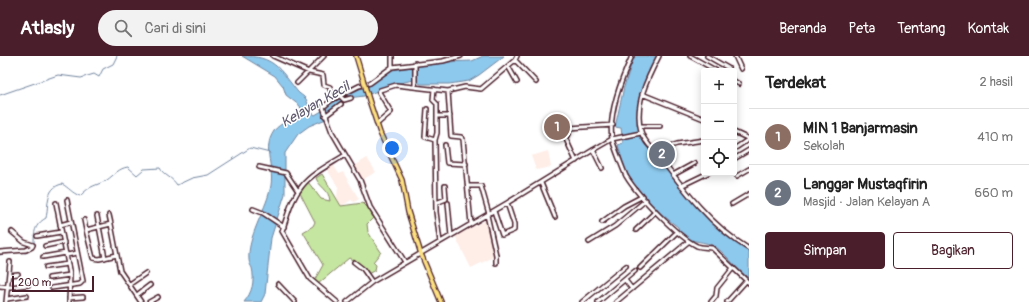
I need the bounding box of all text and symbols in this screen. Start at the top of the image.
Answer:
search box [98,10,378,46]
text: Atlasly [20,16,74,40]
icon: search [112,17,134,39]
text: Cari di sini [144,19,206,38]
text: Beranda [779,20,827,37]
text: Peta [849,20,875,37]
text: Tentang [897,20,945,37]
text: Kontak [967,20,1009,37]
map controls [701,68,737,176]
button: + [701,68,737,104]
text: Terdekat [765,72,826,93]
text: 2 hasil [980,74,1013,90]
water label: Kelayan Kecil [278,77,354,131]
button: − [701,104,737,140]
pin: 1 [544,112,570,142]
text: MIN 1 Banjarmasin [803,119,918,138]
text: 1 [775,129,781,145]
text: 410 m [977,129,1013,145]
your location [382,138,402,158]
text: Sekolah [803,138,845,154]
pin: 2 [649,139,675,169]
button: locate [701,140,737,176]
text: Langgar Mustaqfirin [803,175,927,194]
text: 2 [774,185,782,201]
text: 660 m [975,185,1013,201]
text: Masjid · Jalan Kelayan A [803,194,930,210]
button: Simpan [765,232,885,269]
button: Bagikan [893,232,1013,269]
scale bar [12,274,94,293]
text: 200 m [18,276,51,289]

